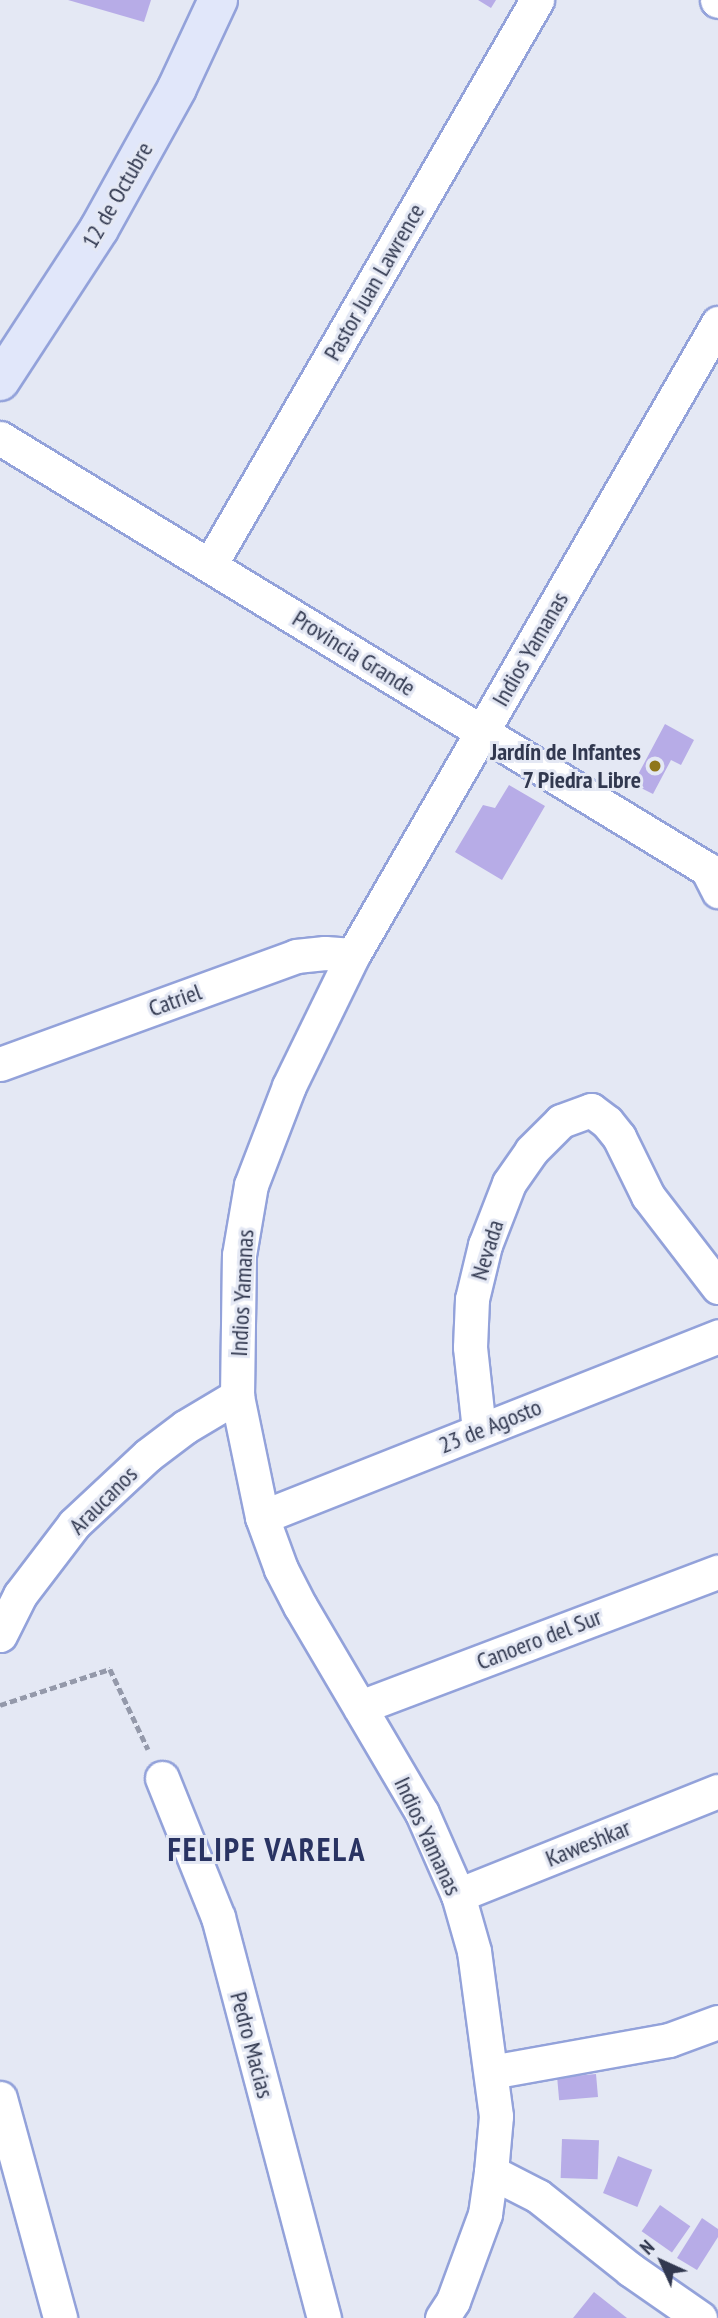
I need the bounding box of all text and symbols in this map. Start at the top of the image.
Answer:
street label: 12 de Octubre [75,137,159,253]
street label: Pastor Juan Lawrence [317,198,431,366]
street label: Indios Yamanas [486,586,574,712]
street label: Provincia Grande [287,604,421,702]
place label: Jardín de Infantes 7 Piedra Libre [490,738,641,794]
marker: Jardín de Infantes 7 Piedra Libre [647,758,663,774]
street label: Catriel [145,977,205,1023]
street label: Nevada [464,1216,510,1284]
street label: Indios Yamanas [224,1228,260,1358]
street label: 23 de Agosto [434,1392,546,1460]
street label: Araucanos [63,1460,143,1540]
street label: Canoero del Sur [473,1602,605,1676]
street label: Indios Yamanas [388,1772,468,1900]
street label: Kaweshkar [541,1813,635,1873]
district label: FELIPE VARELA [169,1830,365,1868]
street label: Pedro Macias [224,1989,280,2101]
north arrow [627,2227,697,2297]
text: N [635,2235,659,2259]

